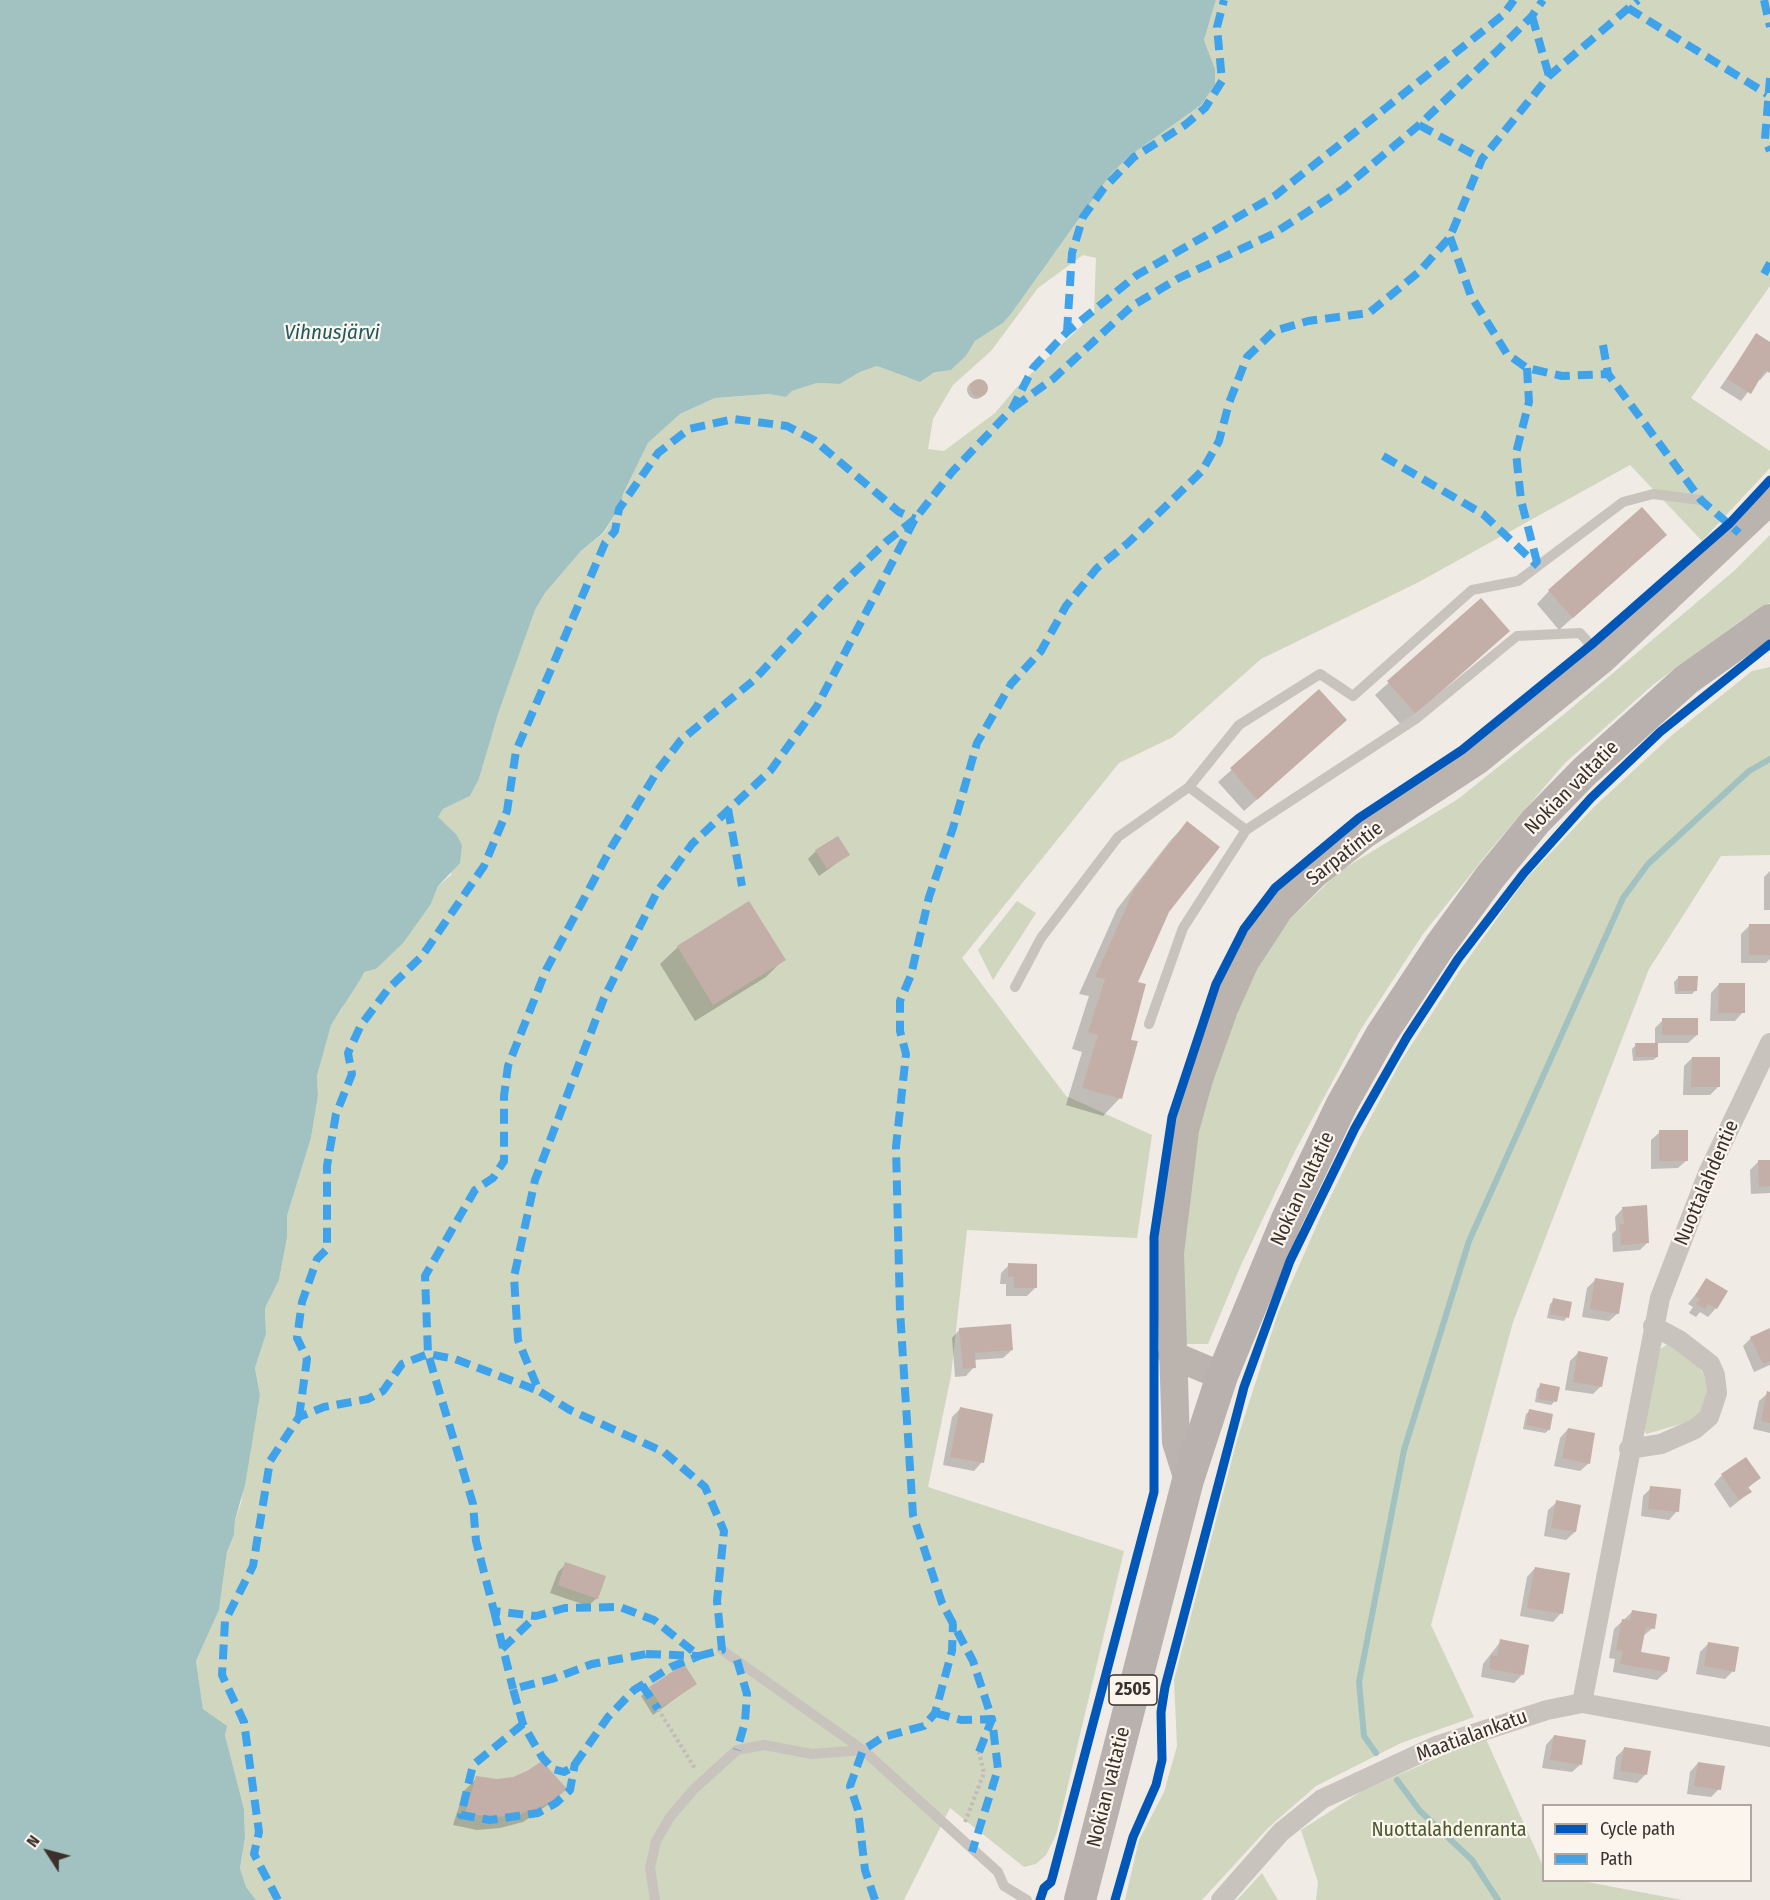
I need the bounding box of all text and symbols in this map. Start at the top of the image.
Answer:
water label: Vihnusjärvi [284,320,380,346]
street label: Nokian valtatie [1520,736,1624,840]
street label: Sarpatintie [1302,817,1388,891]
street label: Nuottalahdentie [1670,1117,1744,1249]
street label: Nokian valtatie [1266,1128,1340,1250]
road number: 2505 [1109,1675,1157,1705]
street label: Maatialankatu [1413,1705,1531,1767]
street label: Nokian valtatie [1082,1724,1136,1850]
legend [1542,1804,1752,1882]
park label: Nuottalahdenranta [1371,1818,1527,1842]
text: Cycle path [1600,1818,1675,1840]
north arrow [18,1822,78,1882]
text: N [23,1832,44,1851]
text: Path [1600,1848,1633,1870]

